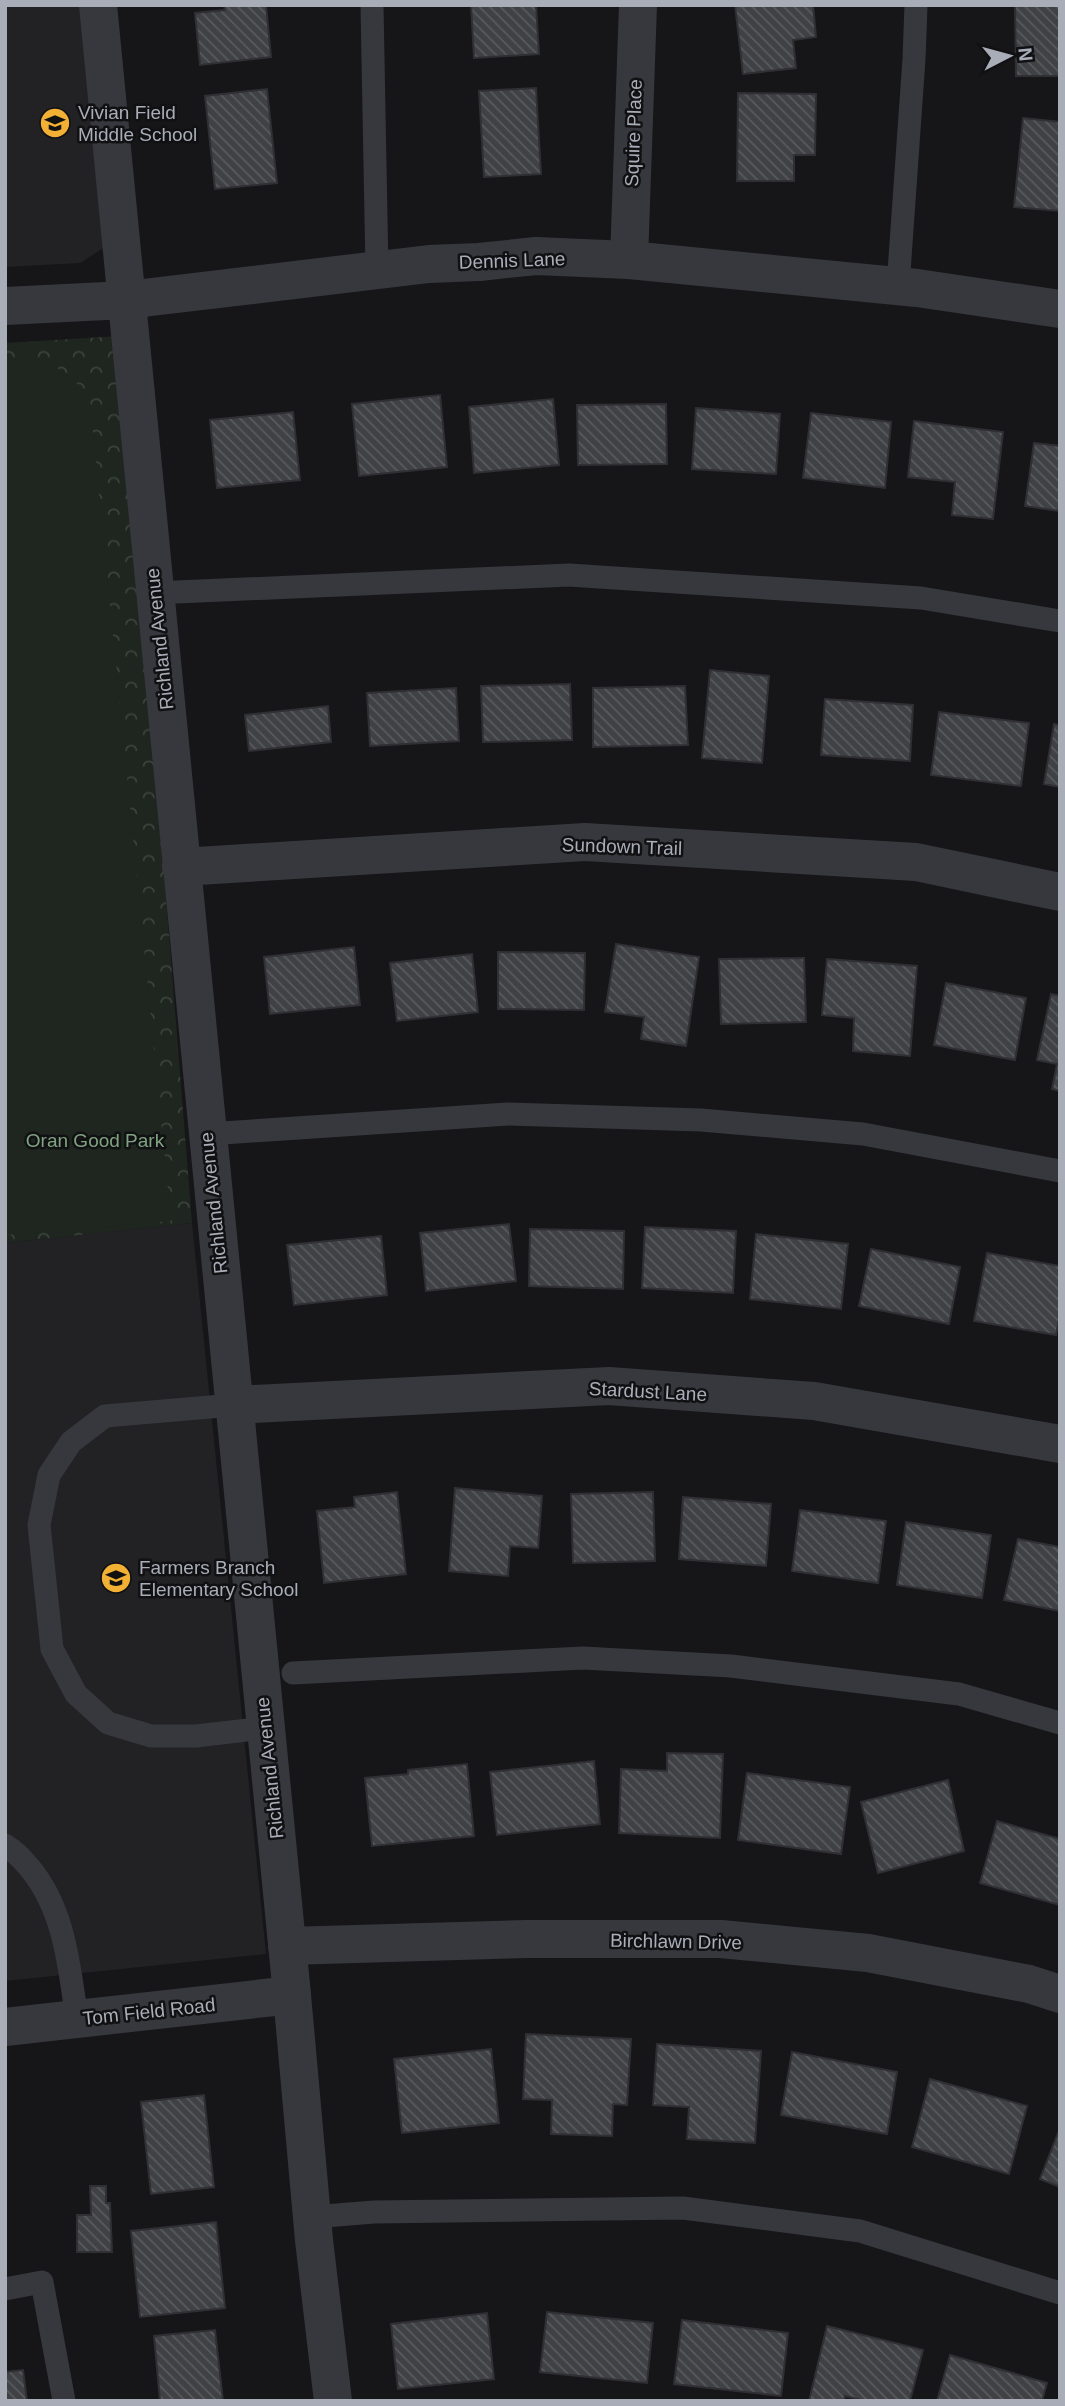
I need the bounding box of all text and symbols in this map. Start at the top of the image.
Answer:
north arrow [974,21,1044,91]
text: N [1014,46,1037,62]
street label: Squire Place [621,79,646,187]
place label: Vivian Field Middle School [78,102,197,145]
school or university icon: Vivian Field Middle School [38,106,72,140]
street label: Dennis Lane [458,248,566,273]
street label: Richland Avenue [142,567,177,711]
street label: Sundown Trail [561,834,683,859]
park label: Oran Good Park [26,1130,165,1151]
street label: Richland Avenue [196,1131,231,1275]
street label: Stardust Lane [588,1378,708,1405]
place label: Farmers Branch Elementary School [139,1557,298,1600]
school or university icon: Farmers Branch Elementary School [99,1561,133,1595]
street label: Richland Avenue [252,1696,287,1840]
street label: Birchlawn Drive [610,1930,742,1953]
street label: Tom Field Road [82,1994,216,2029]

